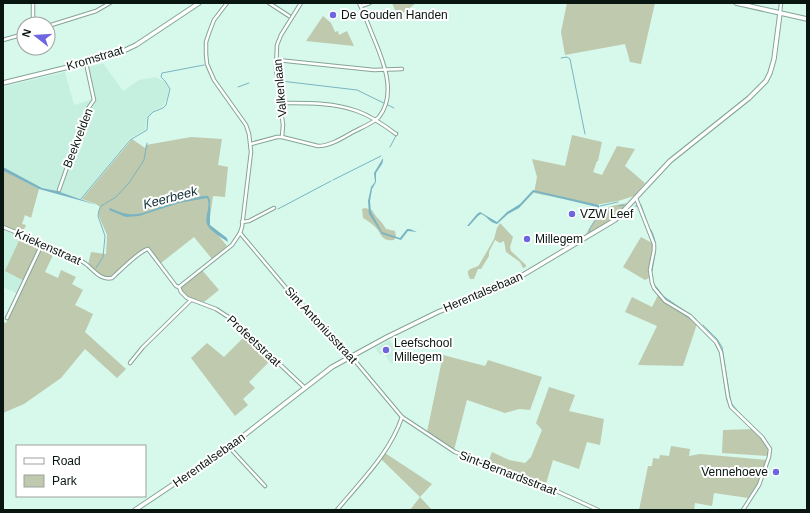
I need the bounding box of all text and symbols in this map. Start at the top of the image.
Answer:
place label: De Gouden Handen [341,8,448,22]
marker: De Gouden Handen [328,10,338,20]
north arrow [16,16,56,56]
text: N [20,27,33,39]
street label: Kromstraat [65,43,126,73]
street label: Valkenlaan [270,58,290,118]
street label: Beekvelden [60,106,96,170]
water label: Keerbeek [141,183,200,212]
place label: VZW Leef [580,207,634,221]
marker: VZW Leef [567,209,577,219]
street label: Kriekenstraat [13,226,84,268]
place label: Millegem [535,232,583,246]
marker: Millegem [522,234,532,244]
street label: Herentalsebaan [441,269,525,315]
street label: Sint Antoniusstraat [282,284,361,367]
street label: Profeetstraat [224,312,284,370]
place label: Leefschool Millegem [394,336,452,364]
marker: Leefschool Millegem [381,345,391,355]
street label: Herentalsebaan [170,430,248,490]
legend [16,445,146,497]
street label: Sint-Bernardsstraat [457,448,559,498]
text: Road [52,454,81,468]
place label: Vennehoeve [701,465,768,479]
marker: Vennehoeve [771,467,781,477]
text: Park [52,474,78,488]

